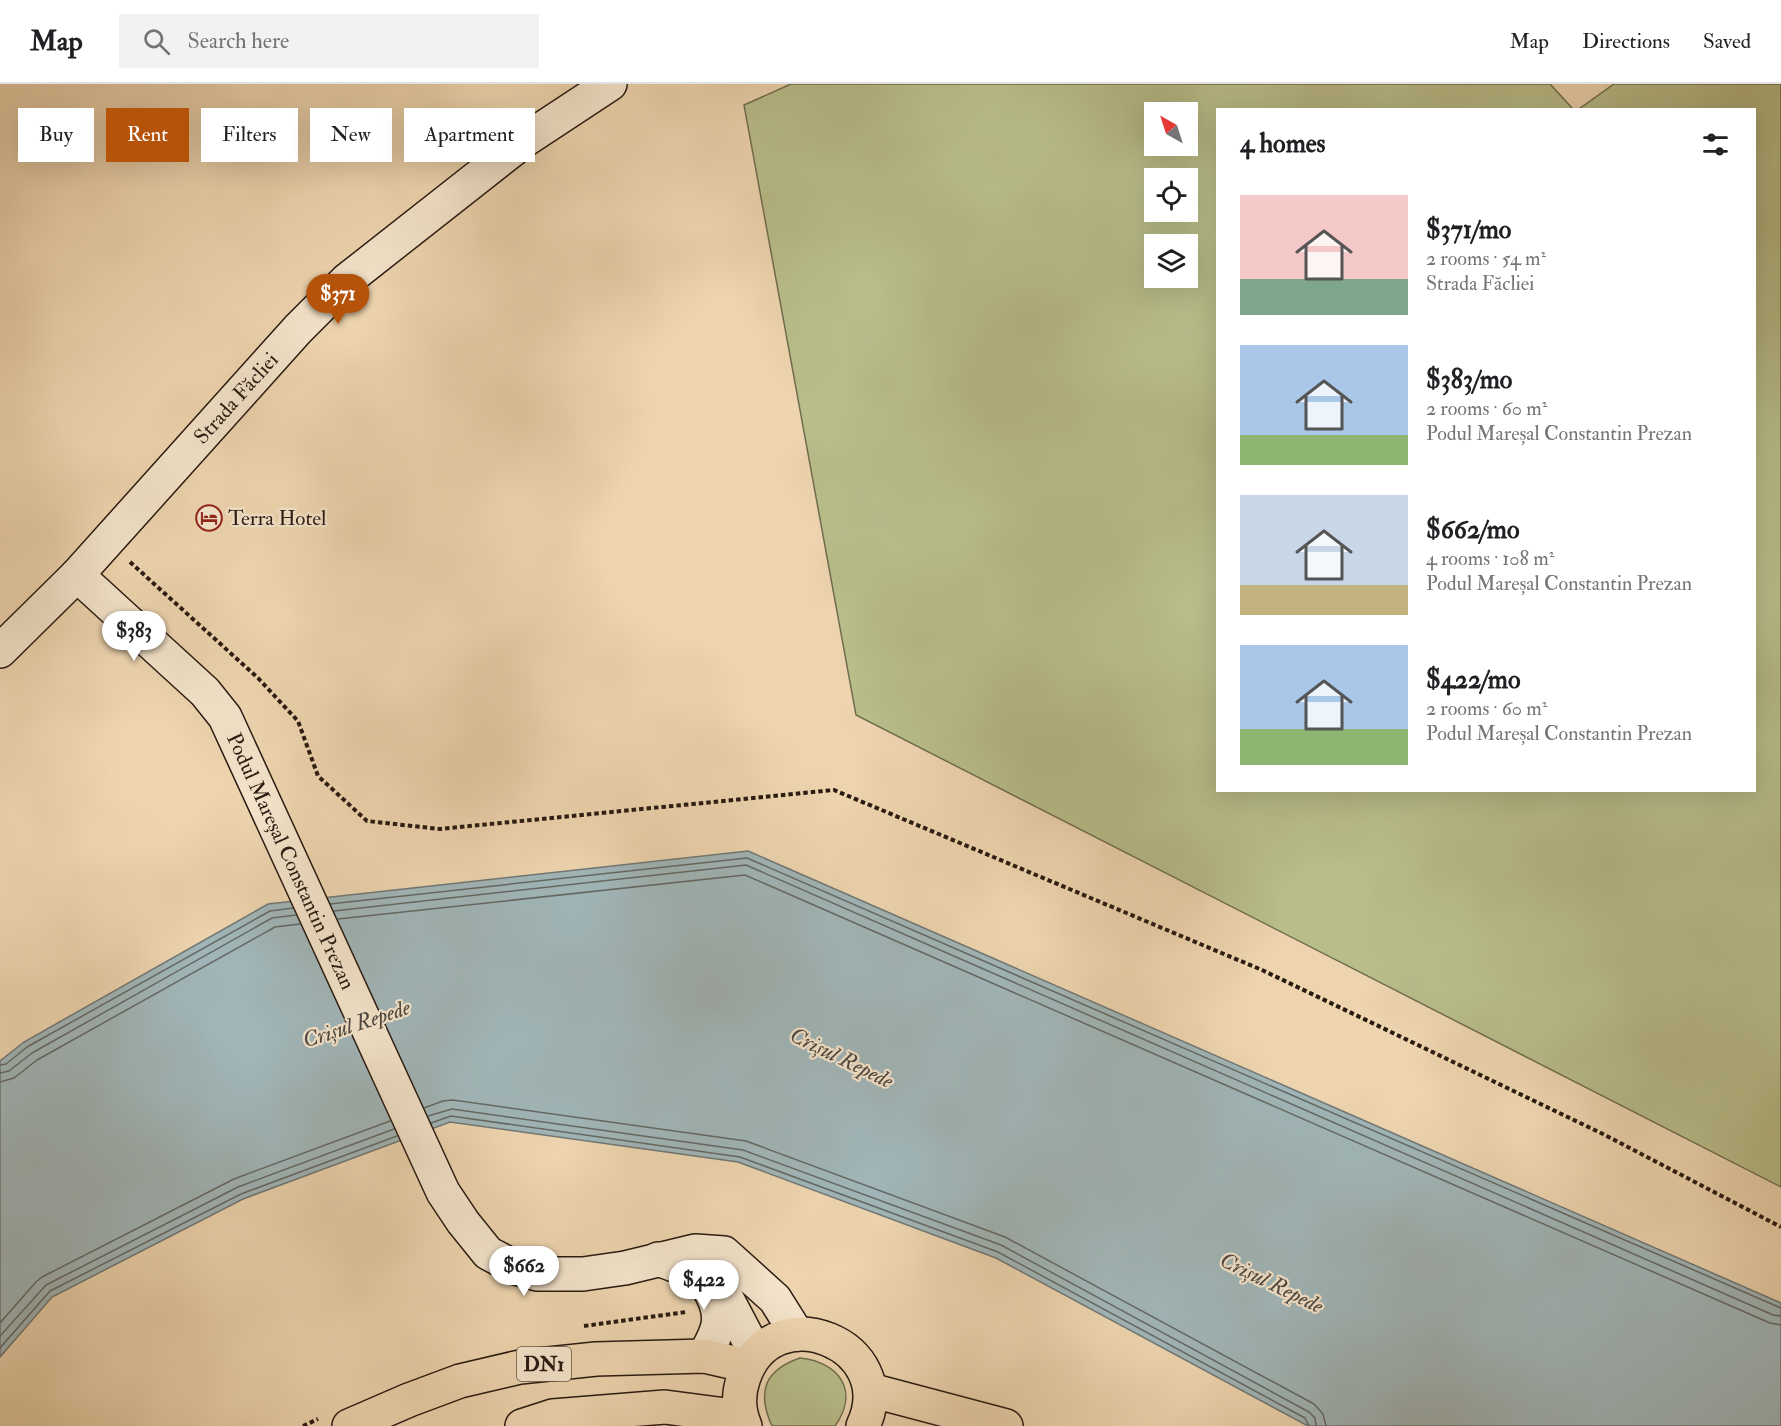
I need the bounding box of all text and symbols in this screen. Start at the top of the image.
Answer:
search box [119,14,539,68]
text: Map [30,24,83,59]
icon: search [140,25,173,58]
text: Search here [188,27,289,55]
text: Map [1509,28,1549,55]
text: Directions [1582,28,1670,55]
text: Saved [1703,28,1751,55]
north arrow [1144,102,1198,156]
map controls [1144,102,1198,288]
chip: Buy [18,108,94,162]
chip: Rent [106,108,189,162]
chip: Filters [201,108,298,162]
chip: New [310,108,392,162]
chip: Apartment [404,108,535,162]
text: 4 homes [1240,128,1326,160]
icon: filters [1699,128,1732,161]
button: locate [1144,168,1198,222]
text: $371/mo [1426,214,1511,246]
icon: home [1288,219,1360,291]
button: layers [1144,234,1198,288]
text: 2 rooms · 54 m² [1426,246,1546,271]
text: Strada Făcliei [1426,271,1534,296]
pin: $371 [302,274,374,325]
text: $371 [320,281,356,306]
street label: Strada Făcliei [188,347,285,450]
text: $383/mo [1426,364,1512,396]
icon: home [1288,369,1360,441]
text: 2 rooms · 60 m² [1426,396,1547,421]
text: Podul Mareșal Constantin Prezan [1426,421,1692,446]
hotel icon: Terra Hotel [194,503,224,533]
place label: Terra Hotel [228,505,327,532]
text: $662/mo [1426,514,1519,546]
icon: home [1288,519,1360,591]
text: 4 rooms · 108 m² [1426,546,1554,571]
text: Podul Mareșal Constantin Prezan [1426,571,1692,596]
pin: $383 [98,611,170,662]
text: $383 [116,618,152,643]
text: $422/mo [1426,664,1520,696]
icon: home [1288,669,1360,741]
text: 2 rooms · 60 m² [1426,696,1547,721]
text: Podul Mareșal Constantin Prezan [1426,721,1692,746]
street label: Podul Mareșal Constantin Prezan [220,729,361,994]
water label: Crișul Repede [299,993,414,1055]
water label: Crișul Repede [785,1021,898,1095]
pin: $662 [488,1246,560,1297]
water label: Crișul Repede [1215,1246,1328,1320]
text: $662 [503,1253,545,1278]
pin: $422 [668,1260,740,1311]
text: $422 [683,1267,725,1292]
road number: DN1 [517,1347,571,1381]

